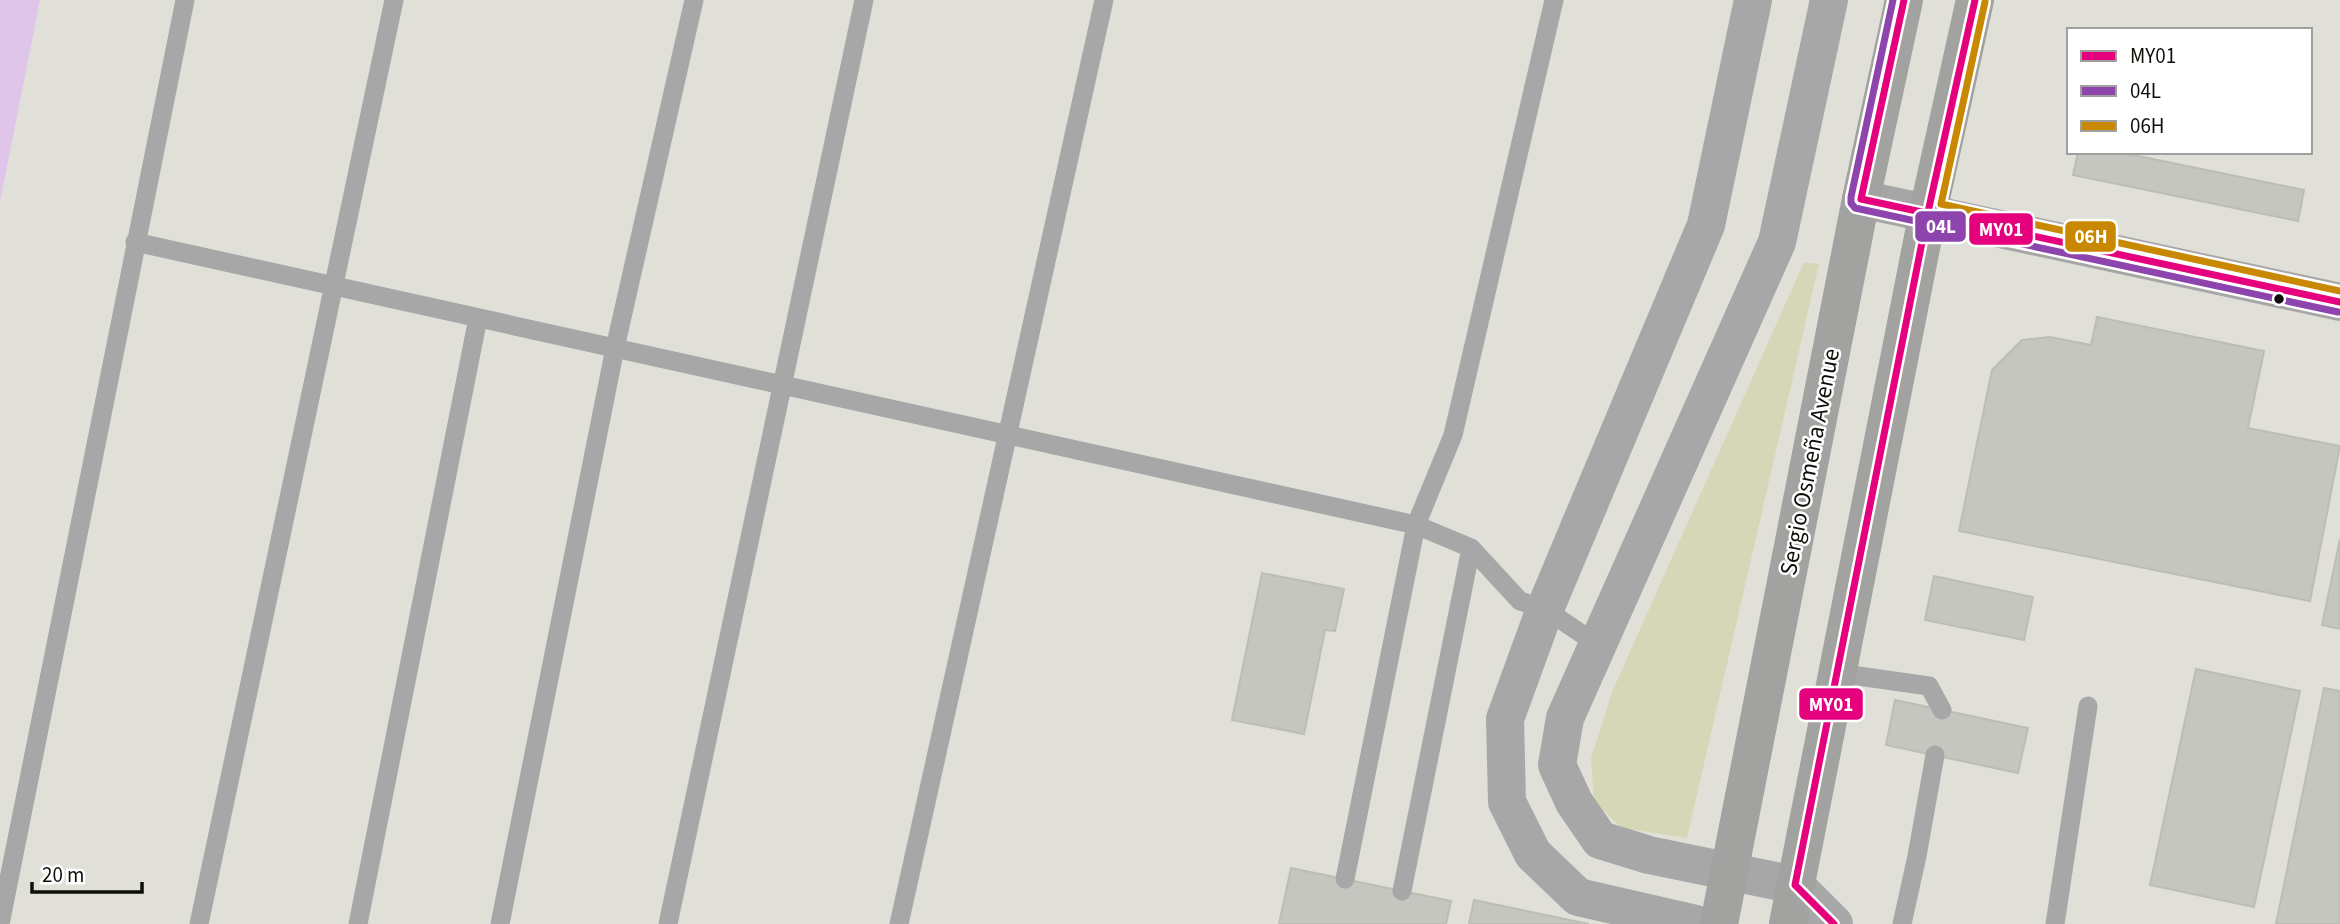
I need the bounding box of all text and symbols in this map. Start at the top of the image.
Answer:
legend [2067,28,2312,154]
text: MY01 [2130,41,2176,71]
text: 04L [2130,76,2161,106]
text: 06H [2130,111,2165,141]
line badge: 04L [1914,210,1967,243]
line badge: MY01 [1968,212,2034,246]
text: 04L [1926,214,1956,241]
text: MY01 [1979,217,2023,244]
line badge: 06H [2064,220,2117,253]
text: 06H [2075,224,2107,251]
unlabelled marker [2272,292,2286,306]
street label: Sergio Osmeña Avenue [1771,346,1849,578]
line badge: MY01 [1798,687,1864,721]
text: MY01 [1809,692,1853,719]
scale bar [32,850,142,894]
text: 20 m [42,860,84,890]

